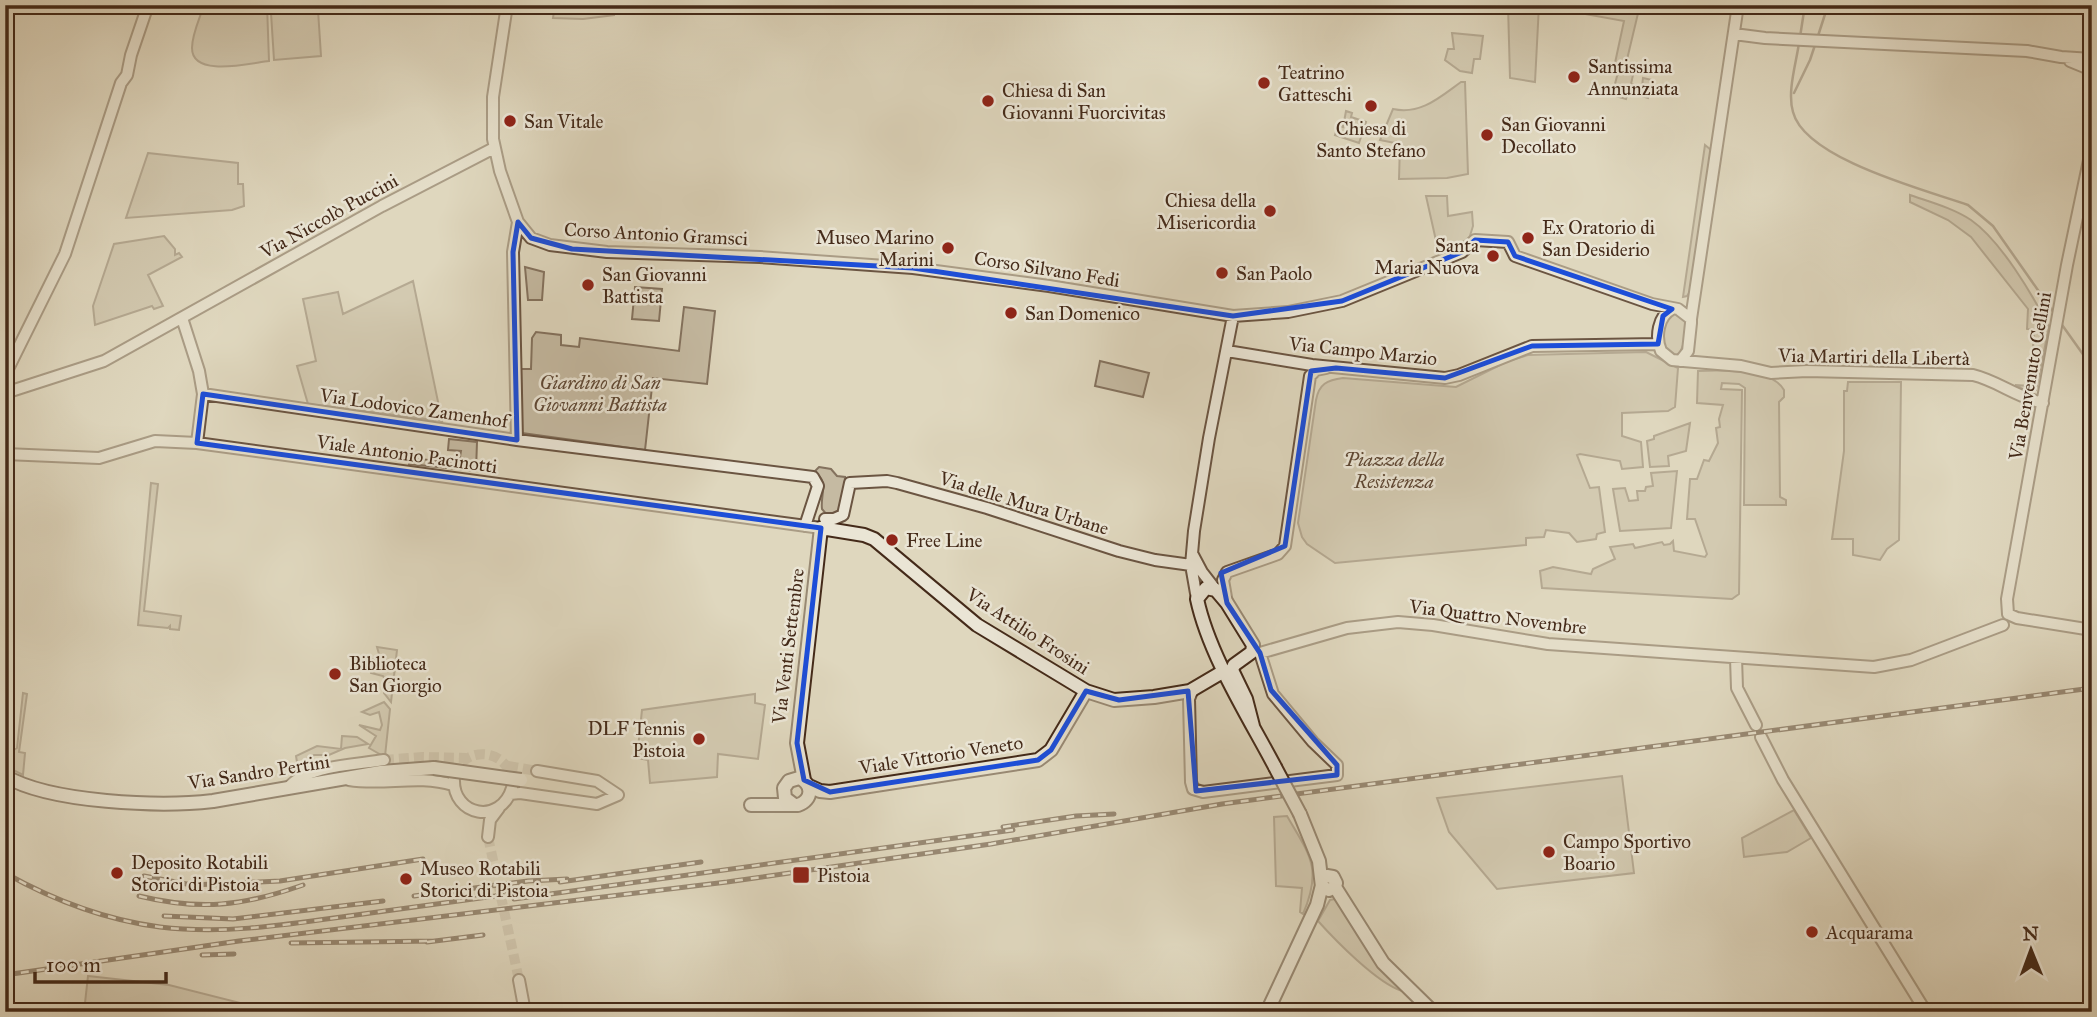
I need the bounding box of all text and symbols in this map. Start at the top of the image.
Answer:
place label: Santissima Annunziata [1587,55,1679,100]
place label: Teatrino Gatteschi [1278,61,1352,106]
marker: Santissima Annunziata [1566,69,1582,85]
marker: Teatrino Gatteschi [1256,75,1272,91]
place label: Chiesa di San Giovanni Fuorcivitas [1002,79,1166,124]
marker: Chiesa di San Giovanni Fuorcivitas [980,93,996,109]
marker: Chiesa di Santo Stefano [1363,98,1379,114]
place label: San Vitale [524,110,603,133]
marker: San Vitale [502,113,518,129]
place label: San Giovanni Decollato [1501,113,1606,158]
place label: Chiesa di Santo Stefano [1316,117,1426,162]
marker: San Giovanni Decollato [1479,127,1495,143]
street label: Via Niccolò Puccini [255,169,402,264]
place label: Chiesa della Misericordia [1157,189,1257,234]
marker: Chiesa della Misericordia [1262,203,1278,219]
place label: Ex Oratorio di San Desiderio [1542,216,1655,261]
street label: Corso Antonio Gramsci [563,218,749,250]
place label: Museo Marino Marini [816,226,934,271]
marker: Ex Oratorio di San Desiderio [1520,230,1536,246]
place label: Santa Maria Nuova [1374,234,1480,279]
marker: Museo Marino Marini [940,240,956,256]
street label: Corso Silvano Fedi [972,246,1122,292]
marker: Santa Maria Nuova [1485,248,1501,264]
place label: San Paolo [1236,262,1313,285]
place label: San Giovanni Battista [602,263,707,308]
marker: San Paolo [1214,265,1230,281]
marker: San Giovanni Battista [580,277,596,293]
street label: Via Benvenuto Cellini [2004,290,2056,463]
place label: San Domenico [1025,302,1140,325]
marker: San Domenico [1003,305,1019,321]
street label: Via Campo Marzio [1287,332,1439,370]
street label: Via Martiri della Libertà [1777,344,1971,370]
park label: Giardino di San Giovanni Battista [533,371,667,416]
street label: Via Lodovico Zamenhof [317,383,512,433]
street label: Viale Antonio Pacinotti [314,430,499,478]
park label: Piazza della Resistenza [1344,448,1444,493]
street label: Via delle Mura Urbane [935,466,1112,540]
place label: Free Line [906,529,982,552]
marker: Free Line [884,532,900,548]
street label: Via Venti Settembre [767,567,809,726]
street label: Via Attilio Frosini [961,582,1094,679]
street label: Via Quattro Novembre [1407,595,1588,639]
place label: Biblioteca San Giorgio [349,652,442,698]
marker: Biblioteca San Giorgio [327,666,343,682]
place label: DLF Tennis Pistoia [588,717,686,762]
marker: DLF Tennis Pistoia [691,731,707,747]
street label: Viale Vittorio Veneto [857,731,1025,779]
street label: Via Sandro Pertini [186,749,331,795]
place label: Campo Sportivo Boario [1563,830,1691,875]
marker: Campo Sportivo Boario [1541,844,1557,860]
place label: Deposito Rotabili Storici di Pistoia [131,851,268,896]
place label: Museo Rotabili Storici di Pistoia [420,857,549,902]
place label: Pistoia [817,864,871,887]
marker: Deposito Rotabili Storici di Pistoia [109,865,125,881]
marker: Pistoia [791,865,811,885]
marker: Museo Rotabili Storici di Pistoia [398,871,414,887]
north arrow [1996,916,2066,986]
place label: Acquarama [1825,921,1914,945]
text: N [2022,922,2039,945]
marker: Acquarama [1804,924,1820,940]
scale bar [35,940,166,984]
text: 100 m [46,952,101,978]

